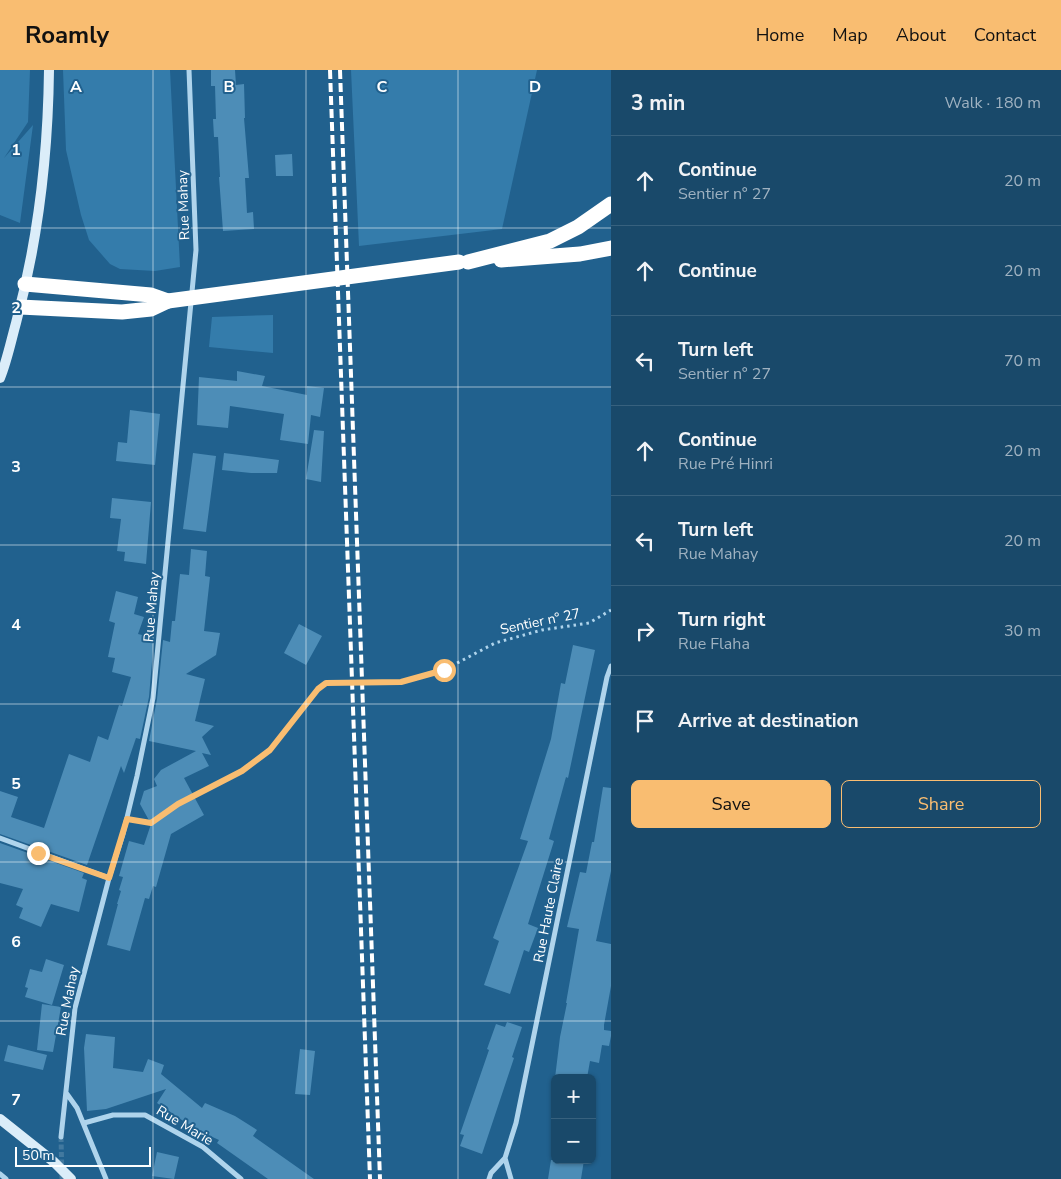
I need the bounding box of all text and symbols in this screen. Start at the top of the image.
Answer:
text: Roamly [25,19,109,51]
text: Home [756,23,804,47]
text: Map [832,23,868,47]
text: About [896,23,946,47]
text: Contact [974,23,1036,47]
text: A [70,76,82,98]
text: B [223,76,235,98]
text: C [377,76,388,98]
text: D [529,76,541,98]
text: 3 min [631,89,685,117]
text: Walk · 180 m [945,92,1041,114]
text: 1 [11,139,21,161]
text: Continue [678,157,757,183]
icon: ahead [631,167,659,195]
street label: Rue Mahay [173,169,194,240]
text: 20 m [1004,170,1041,192]
text: Sentier n° 27 [678,183,771,205]
icon: ahead [631,257,659,285]
text: Continue [678,258,757,284]
text: 20 m [1004,260,1041,282]
text: 2 [11,297,21,319]
text: Turn left [678,337,753,363]
icon: left [631,347,659,375]
text: 70 m [1004,350,1041,372]
text: Sentier n° 27 [678,363,771,385]
text: Continue [678,427,757,453]
icon: ahead [631,437,659,465]
text: 20 m [1004,440,1041,462]
text: Rue Pré Hinri [678,453,773,475]
text: 3 [11,456,21,478]
text: Turn left [678,517,753,543]
icon: left [631,527,659,555]
text: 20 m [1004,530,1041,552]
text: Rue Mahay [678,543,758,565]
street label: Rue Mahay [139,570,164,643]
street label: Sentier n° 27 [498,604,582,639]
text: Turn right [678,607,765,633]
text: 4 [11,614,21,636]
icon: right [631,617,659,645]
text: 30 m [1004,620,1041,642]
text: Rue Flaha [678,633,750,655]
route start [433,659,456,682]
icon: arrive [631,707,659,735]
text: Arrive at destination [678,708,859,734]
text: 5 [11,773,21,795]
button: Save [631,780,831,828]
button: Share [841,780,1041,828]
route end [27,842,50,865]
street label: Rue Haute Claire [529,856,568,964]
text: 6 [11,931,21,953]
street label: Rue Mahay [51,964,84,1037]
map controls [551,1074,596,1164]
button: + [551,1074,596,1119]
text: 7 [11,1089,21,1111]
street label: Rue Marie [153,1101,217,1150]
button: − [551,1119,596,1164]
scale bar [15,1144,151,1167]
text: 50 m [22,1146,54,1165]

